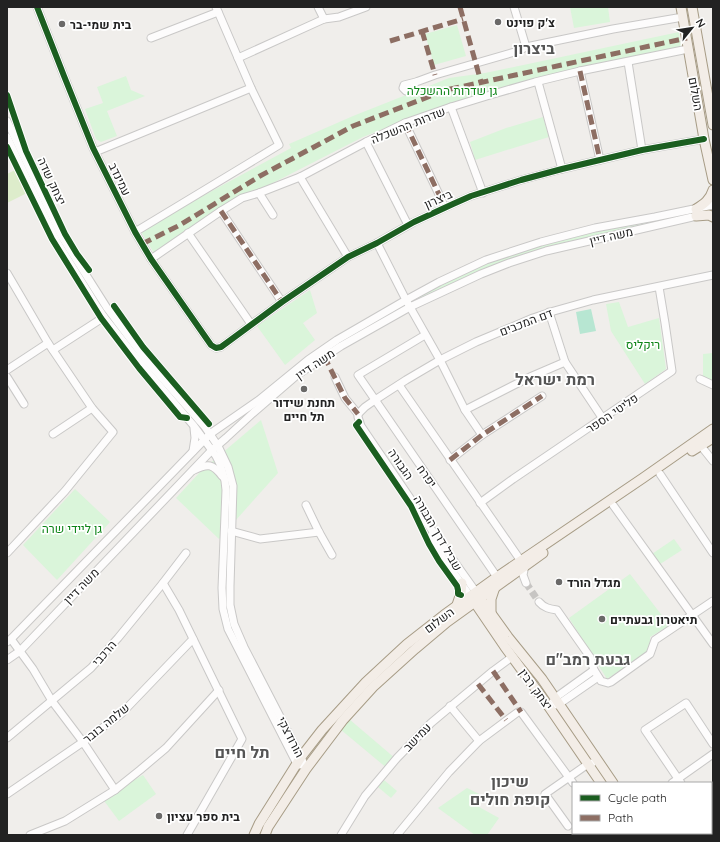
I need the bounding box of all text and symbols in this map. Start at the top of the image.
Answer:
north arrow [672,8,712,48]
place label: צ'ק פוינט [506,15,555,30]
text: N [693,16,709,30]
place label: בית שמי-בר [70,17,132,32]
marker: צ'ק פוינט [493,17,503,27]
marker: בית שמי-בר [57,19,67,29]
district label: ביצרון [513,38,555,58]
street label: השלום [686,76,706,112]
park label: גן שדרות ההשכלה [407,83,498,98]
street label: שדרות ההשכלה [368,103,448,147]
street label: יצחק שדה [34,155,70,207]
street label: עמינדב [106,160,134,198]
street label: ביצרון [422,186,455,212]
street label: משה דיין [588,224,634,248]
street label: דם המכבים [497,305,555,339]
park label: ריקליס [626,337,660,352]
street label: משה דיין [292,345,338,383]
district label: רמת ישראל [515,369,595,389]
marker: תחנת שידור תל חיים [299,384,309,394]
street label: פליטי הספר [583,390,641,436]
place label: תחנת שידור תל חיים [273,395,335,424]
street label: הגבורה [385,446,417,482]
street label: יפרח [414,462,440,490]
street label: שביל דרך הגבורה [410,493,466,573]
park label: גן ליידי שרה [42,521,103,536]
street label: משה דיין [60,565,102,607]
place label: מגדל הורד [567,575,621,590]
marker: מגדל הורד [554,577,564,587]
street label: השלום [421,604,457,636]
place label: תיאטרון גבעתיים [610,612,697,627]
marker: תיאטרון גבעתיים [597,614,607,624]
street label: הרכבי [89,637,119,669]
district label: גבעת רמב"ם [545,649,631,669]
street label: יצחק רבין [516,665,556,713]
street label: שלמה בובר [80,700,132,746]
street label: הורודצקי [274,714,308,760]
street label: עמישב [400,720,434,754]
district label: תל חיים [215,742,269,762]
district label: שיכון קופת חולים [470,771,550,809]
legend [572,782,712,834]
text: Cycle path [608,790,667,805]
place label: בית ספר עציון [167,809,240,824]
text: Path [608,810,633,825]
marker: בית ספר עציון [154,811,164,821]

